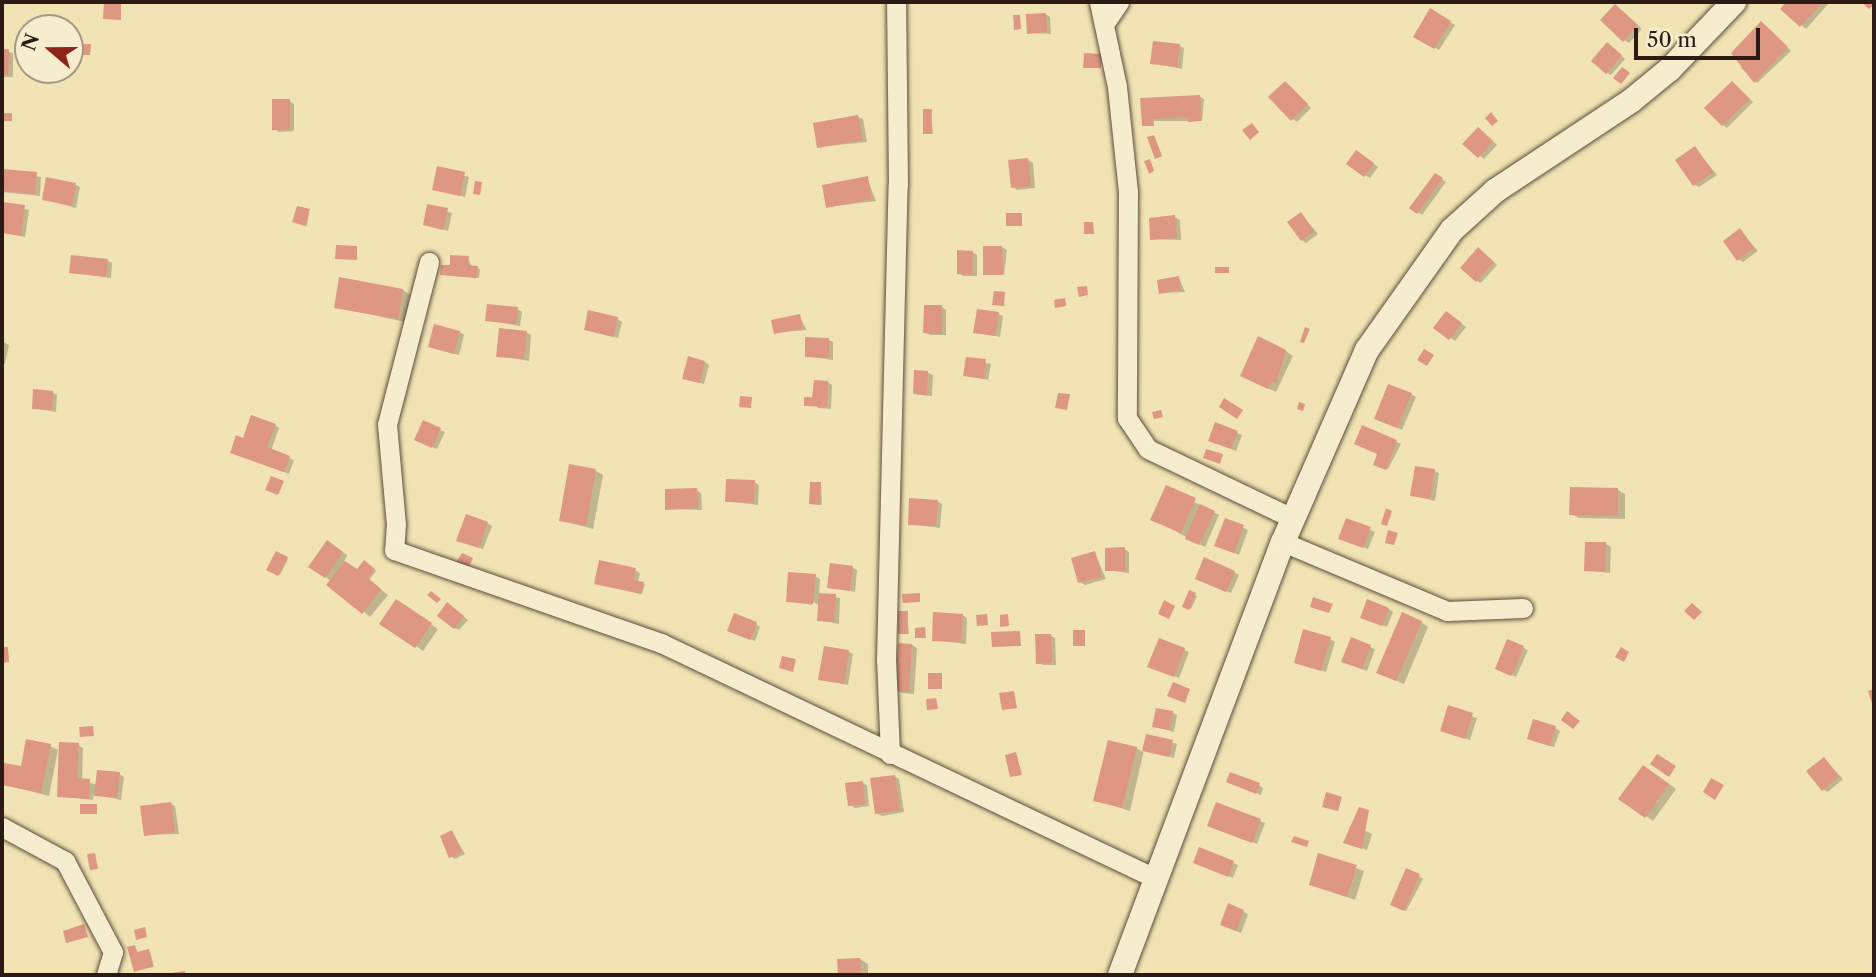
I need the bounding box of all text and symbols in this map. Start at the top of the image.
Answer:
north arrow [14,14,84,84]
scale bar [1638,14,1764,58]
text: 50 m [1647,27,1697,52]
text: N [17,31,44,54]

